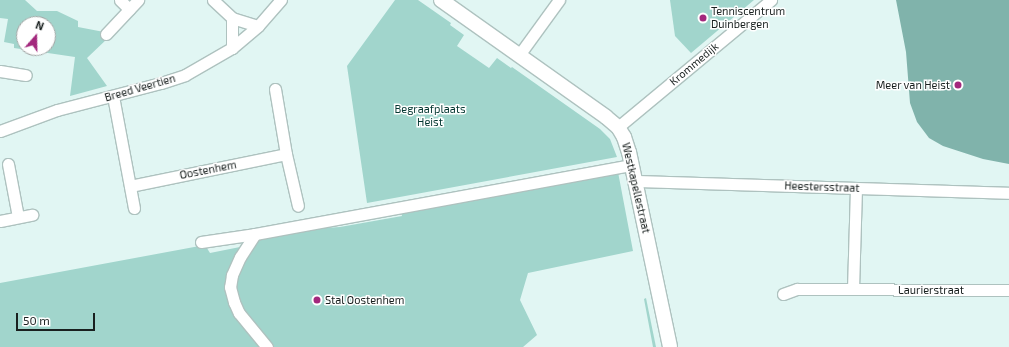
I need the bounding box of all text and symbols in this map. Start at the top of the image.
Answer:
place label: Tenniscentrum Duinbergen [711,5,785,31]
marker: Tenniscentrum Duinbergen [698,13,708,23]
north arrow [16,16,56,56]
text: N [34,18,46,33]
street label: Krommedijk [667,40,721,88]
street label: Breed Veertien [103,72,177,104]
place label: Meer van Heist [875,78,950,92]
marker: Meer van Heist [953,80,963,90]
park label: Begraafplaats Heist [394,103,466,129]
street label: Westkapellestraat [619,141,653,235]
street label: Oostenhem [178,158,238,182]
street label: Heestersstraat [784,179,860,195]
street label: Laurierstraat [898,283,964,297]
place label: Stal Oostenhem [325,293,405,307]
marker: Stal Oostenhem [312,295,322,305]
scale bar [18,305,97,331]
text: 50 m [23,313,50,327]

